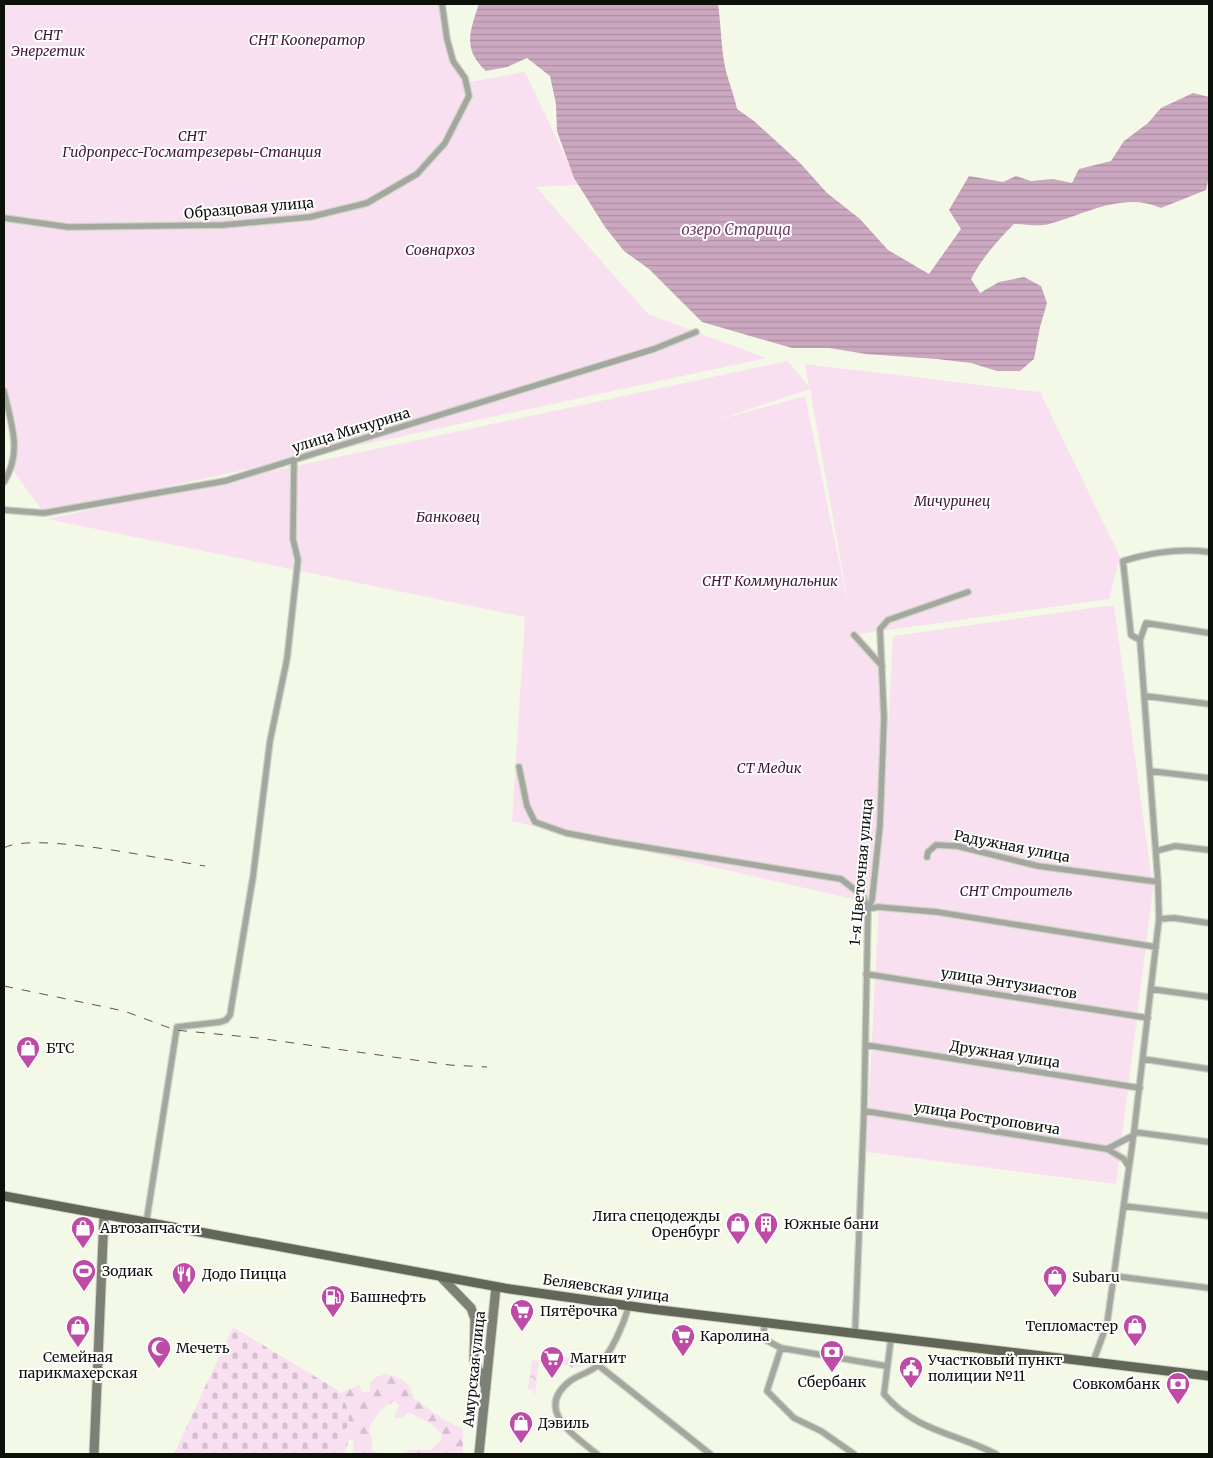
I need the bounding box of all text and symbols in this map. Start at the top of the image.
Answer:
park label: СНТ Энергетик [11,26,85,60]
park label: СНТ Кооператор [249,31,365,49]
park label: СНТ Гидропресс-Госматрезервы-Станция [62,127,322,161]
street label: Образцовая улица [183,193,315,223]
water label: озеро Старица [681,220,791,239]
park label: Совнархоз [405,241,475,259]
street label: улица Мичурина [290,403,412,456]
park label: Мичуринец [913,492,990,510]
park label: Банковец [416,508,480,526]
park label: СНТ Коммунальник [702,572,838,590]
park label: СТ Медик [737,759,802,777]
street label: 1-я Цветочная улица [846,797,876,946]
street label: Радужная улица [952,826,1072,866]
park label: СНТ Строитель [960,882,1072,900]
street label: улица Энтузиастов [940,963,1078,1003]
shop icon: БТС [15,1035,41,1069]
street label: Дружная улица [949,1036,1062,1072]
place label: БТС [46,1039,74,1057]
street label: улица Ростроповича [913,1098,1062,1139]
place label: Лига спецодежды Оренбург [593,1207,720,1241]
shop icon: Лига спецодежды Оренбург [725,1211,751,1245]
building icon: Южные бани [753,1211,779,1245]
shop icon: Автозапчасти [70,1215,96,1249]
place label: Южные бани [784,1215,879,1233]
place label: Автозапчасти [99,1219,201,1237]
sports icon: Зодиак [71,1258,97,1292]
restaurant icon: Додо Пицца [171,1261,197,1295]
place label: Зодиак [102,1262,153,1280]
shop icon: Subaru [1042,1264,1068,1298]
place label: Додо Пицца [202,1265,287,1283]
place label: Subaru [1072,1268,1120,1286]
street label: Беляевская улица [542,1270,671,1306]
fuel station icon: Башнефть [320,1284,346,1318]
place label: Башнефть [350,1288,426,1306]
supermarket icon: Пятёрочка [509,1298,535,1332]
place label: Пятёрочка [540,1302,618,1320]
street label: Амурская улица [459,1310,489,1429]
shop icon: Тепломастер [1122,1313,1148,1347]
shop icon: Семейная парикмахерская [65,1314,91,1348]
place label: Тепломастер [1025,1317,1118,1335]
supermarket icon: Каролина [670,1323,696,1357]
place label: Каролина [700,1327,770,1345]
mosque icon: Мечеть [146,1335,172,1369]
place label: Мечеть [176,1339,230,1357]
bank icon: Сбербанк [819,1339,845,1373]
supermarket icon: Магнит [539,1345,565,1379]
place label: Семейная парикмахерская [19,1348,137,1382]
place label: Магнит [570,1349,627,1367]
place label: Участковый пункт полиции №11 [927,1351,1063,1385]
public building icon: Участковый пункт полиции №11 [898,1355,924,1389]
bank icon: Совкомбанк [1165,1371,1191,1405]
place label: Сбербанк [798,1373,866,1391]
place label: Совкомбанк [1073,1375,1160,1393]
shop icon: Дэвиль [508,1410,534,1444]
place label: Дэвиль [538,1414,589,1432]

